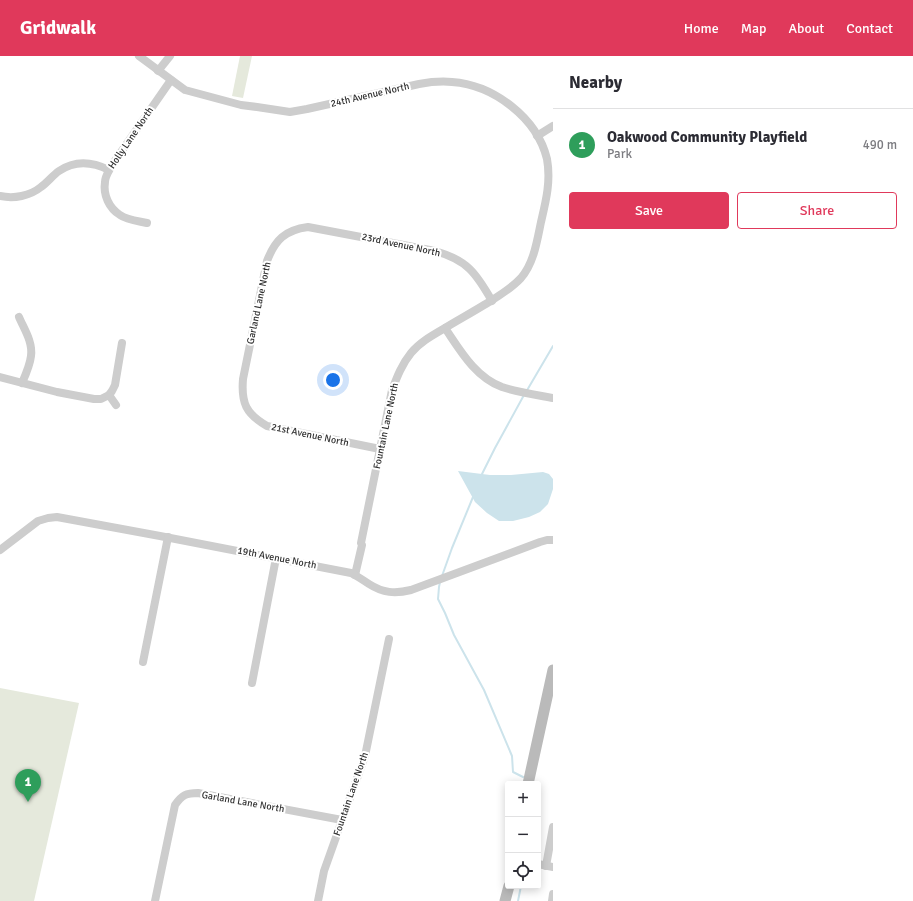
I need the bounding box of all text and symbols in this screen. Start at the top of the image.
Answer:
text: Gridwalk [20,16,96,40]
text: Home [684,20,719,37]
text: Map [741,20,766,37]
text: About [788,20,824,37]
text: Contact [846,20,893,37]
text: Nearby [569,72,622,93]
street label: 24th Avenue North [330,80,410,110]
street label: Holly Lane North [106,105,156,171]
text: Oakwood Community Playfield [607,128,807,146]
text: 1 [578,137,586,153]
text: 490 m [863,137,897,153]
text: Park [607,146,632,162]
button: Save [569,192,729,229]
button: Share [737,192,897,229]
street label: 23rd Avenue North [361,231,441,259]
street label: Garland Lane North [244,261,274,345]
your location [323,370,343,390]
street label: Fountain Lane North [371,382,401,470]
street label: 21st Avenue North [270,421,350,449]
street label: 19th Avenue North [236,544,318,572]
street label: Fountain Lane North [331,751,371,837]
pin: 1 [15,769,41,802]
map controls [505,781,541,889]
button: + [505,781,541,817]
street label: Garland Lane North [201,789,285,815]
button: − [505,817,541,853]
button: locate [505,853,541,889]

